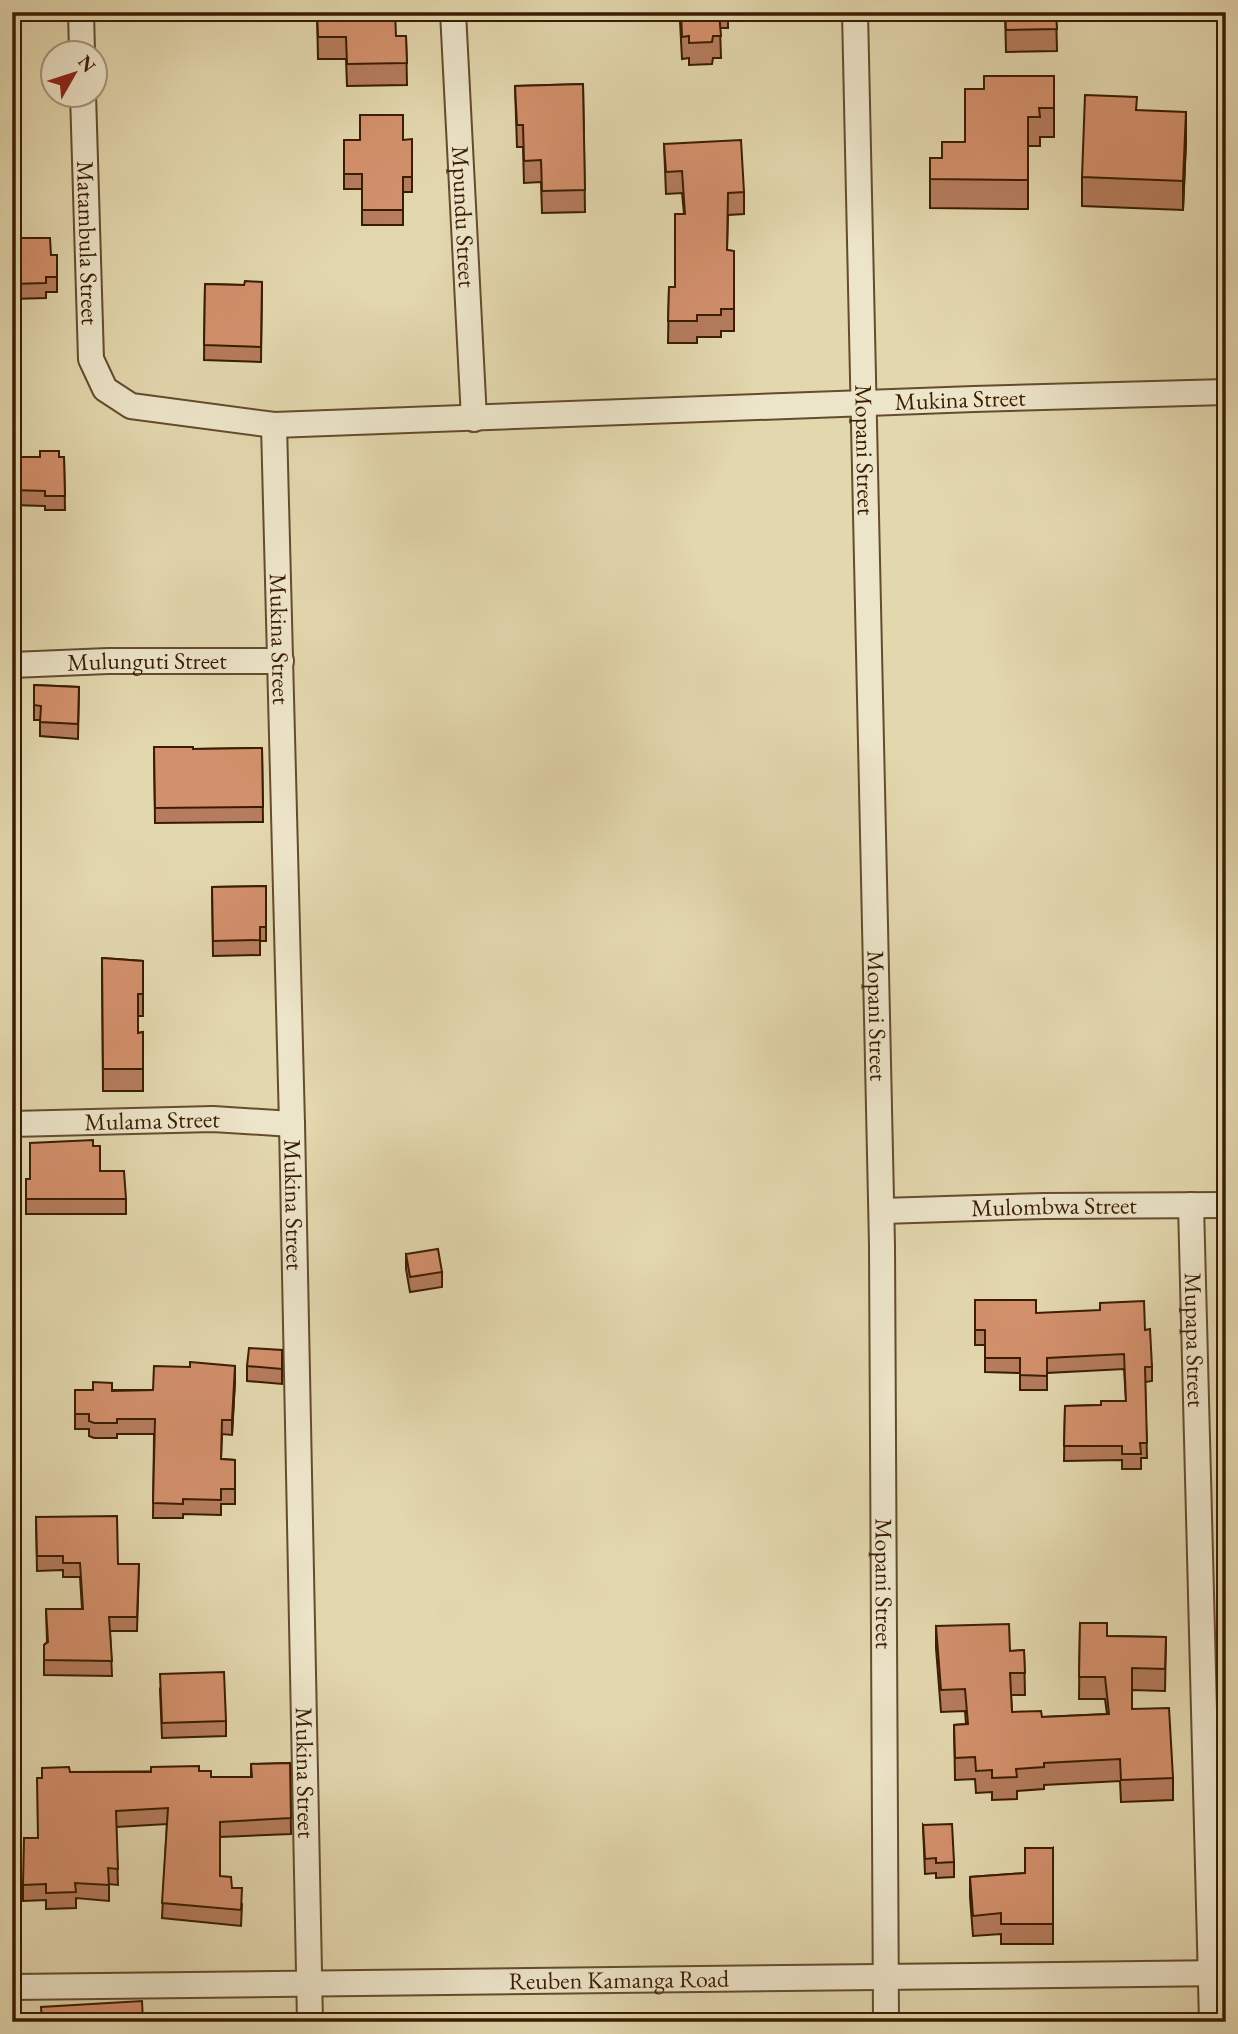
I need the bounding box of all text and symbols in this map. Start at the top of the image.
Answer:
north arrow [38,38,108,108]
text: N [72,50,102,78]
street label: Mpundu Street [445,145,483,289]
street label: Matambula Street [70,160,106,326]
street label: Mukina Street [894,382,1026,417]
street label: Mopani Street [848,384,882,516]
street label: Mukina Street [263,573,297,705]
street label: Mulunguti Street [67,645,227,678]
street label: Mopani Street [861,950,894,1082]
street label: Mulama Street [84,1103,221,1137]
street label: Mukina Street [277,1139,311,1271]
street label: Mulombwa Street [971,1189,1137,1223]
street label: Mupapa Street [1178,1272,1212,1408]
street label: Mopani Street [868,1518,900,1650]
street label: Mukina Street [289,1707,322,1839]
street label: Reuben Kamanga Road [509,1963,730,1996]

